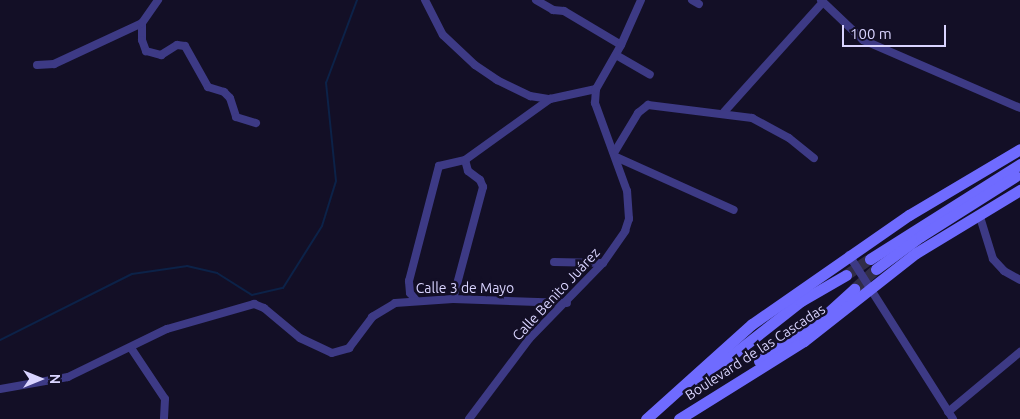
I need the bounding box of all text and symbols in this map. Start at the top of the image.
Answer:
scale bar [845,15,949,47]
text: 100 m [850,25,892,42]
street label: Calle Benito Juárez [509,244,603,344]
street label: Calle 3 de Mayo [416,280,514,296]
street label: Boulevard de las Cascadas [682,300,828,404]
north arrow [15,354,65,404]
text: N [47,374,63,384]

